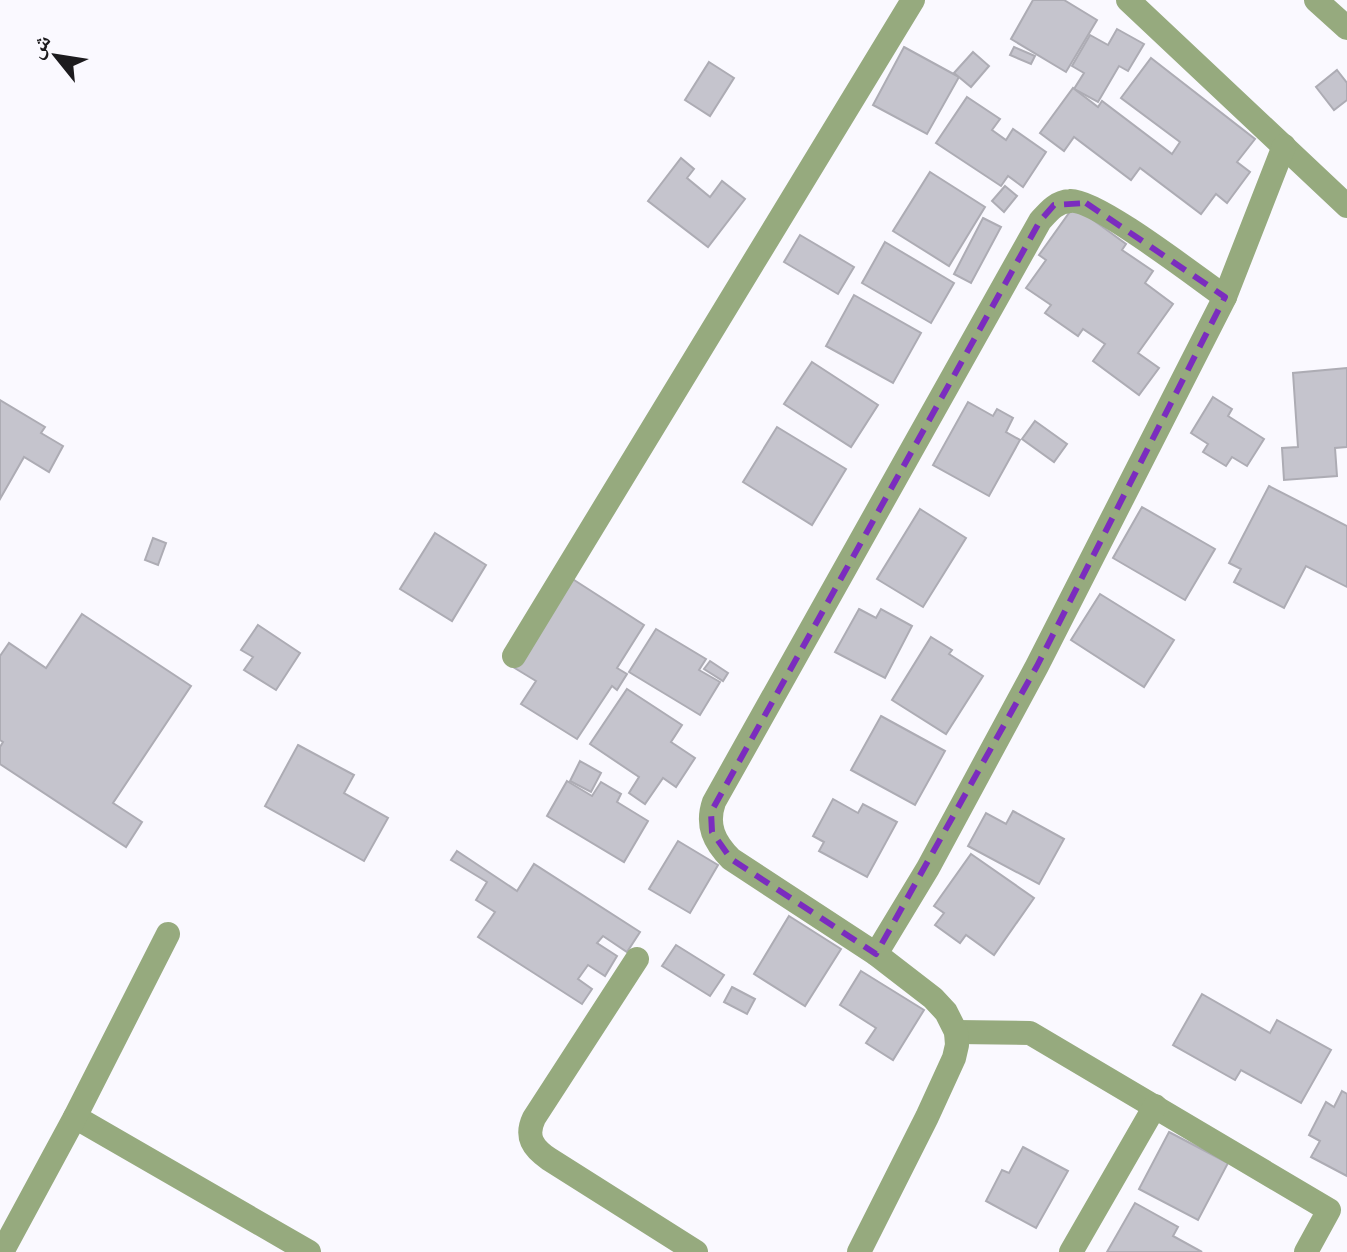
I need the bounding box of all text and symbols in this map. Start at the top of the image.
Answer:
north arrow [16,16,96,96]
text: ش [22,30,57,63]

